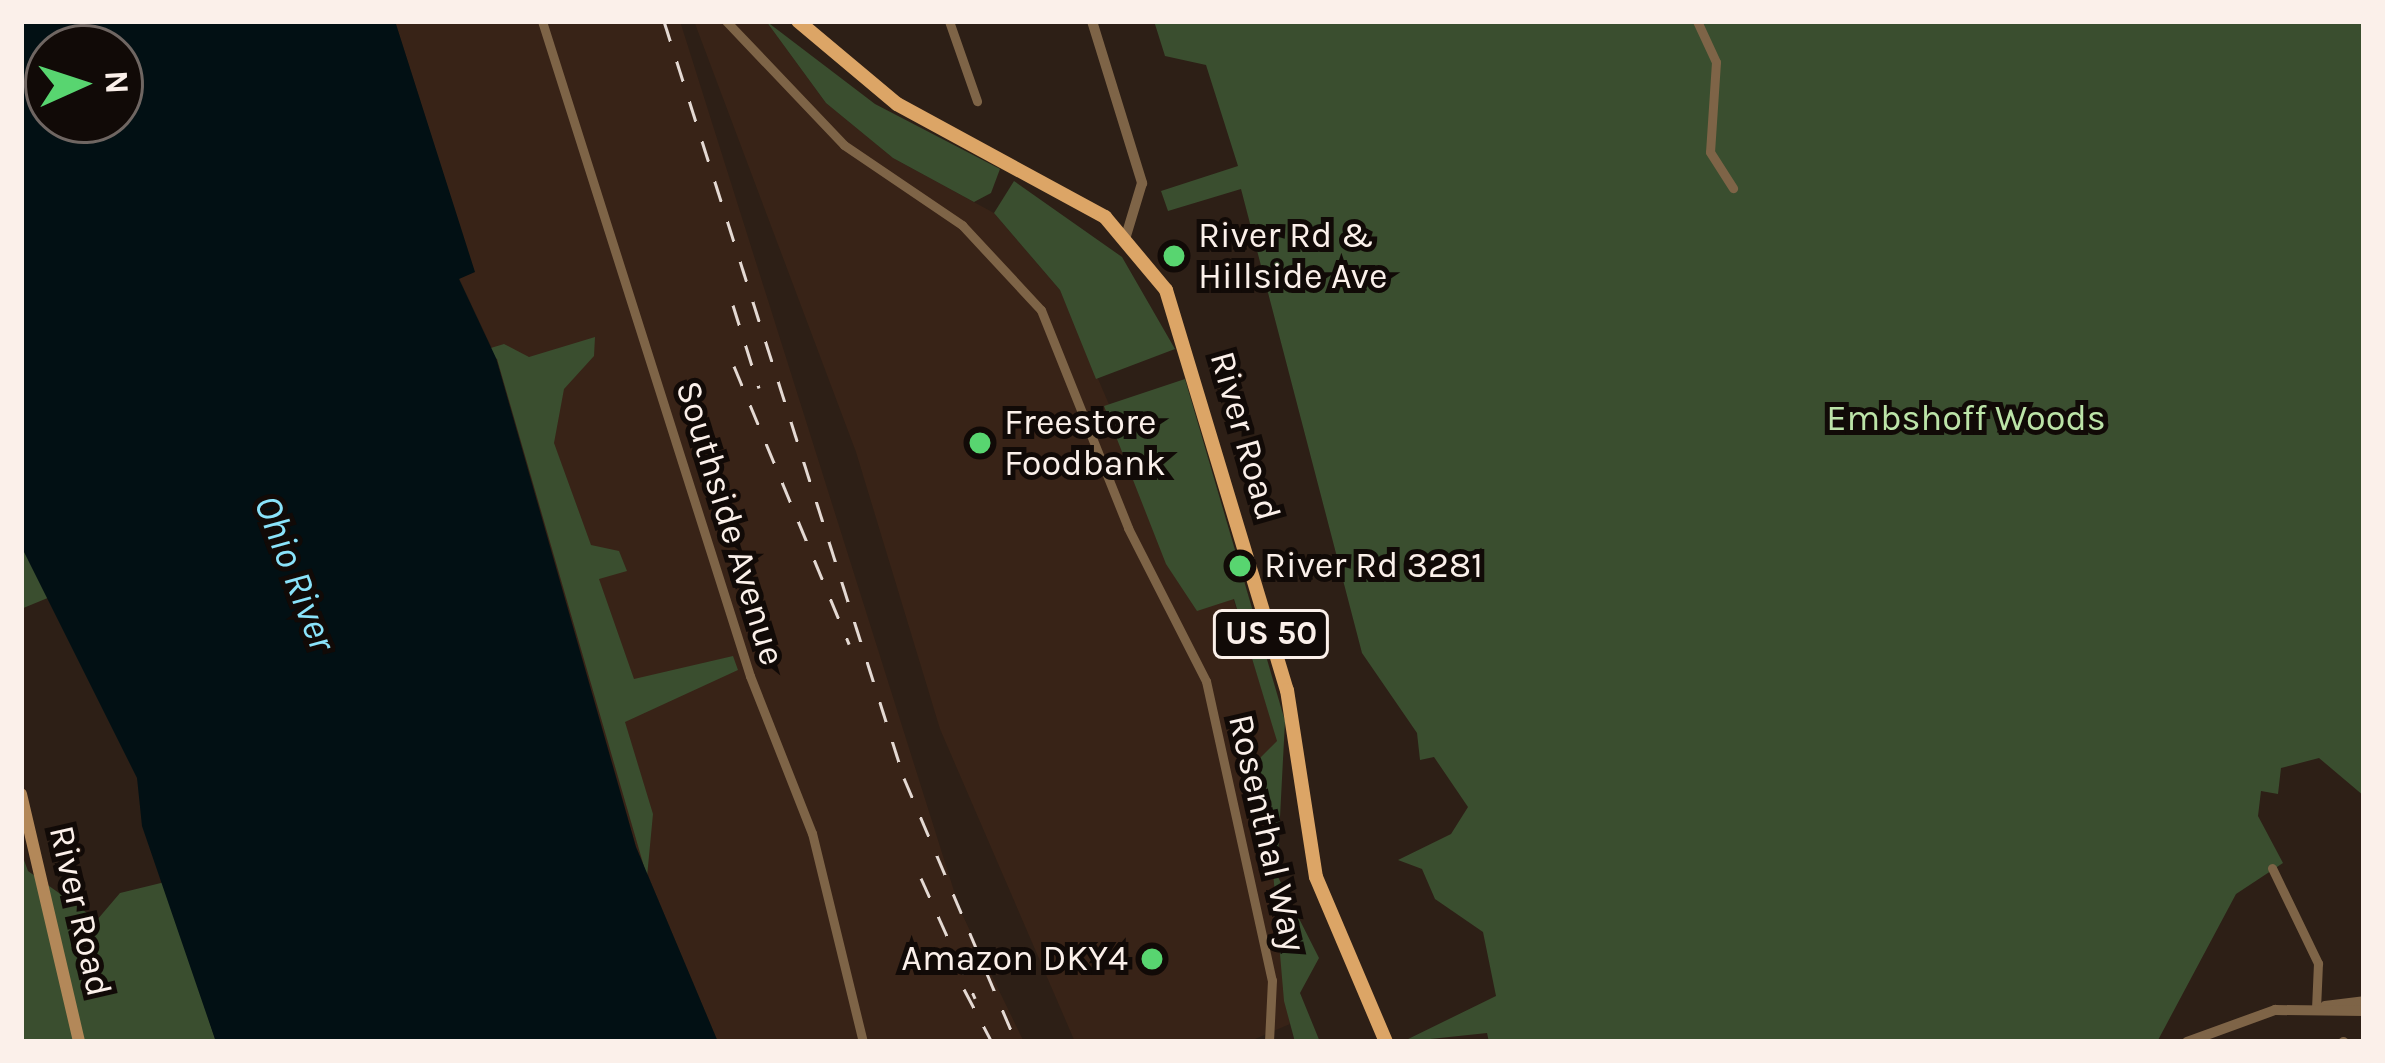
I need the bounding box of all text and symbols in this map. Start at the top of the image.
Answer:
north arrow [24,24,144,144]
text: N [97,69,137,95]
place label: River Rd & Hillside Ave [1198,213,1387,298]
marker: River Rd & Hillside Ave [1161,243,1187,269]
street label: River Road [1200,347,1290,525]
street label: Southside Avenue [666,376,794,670]
park label: Embshoff Woods [1826,397,2106,441]
place label: Freestore Foodbank [1004,400,1166,485]
marker: Freestore Foodbank [967,430,993,456]
water label: Ohio River [244,489,346,657]
place label: River Rd 3281 [1264,544,1483,588]
marker: River Rd 3281 [1227,553,1253,579]
road number: US 50 [1211,607,1331,661]
street label: Rosenthal Way [1219,710,1315,956]
street label: River Road [39,821,121,1001]
place label: Amazon DKY4 [901,937,1128,981]
marker: Amazon DKY4 [1139,946,1165,972]

